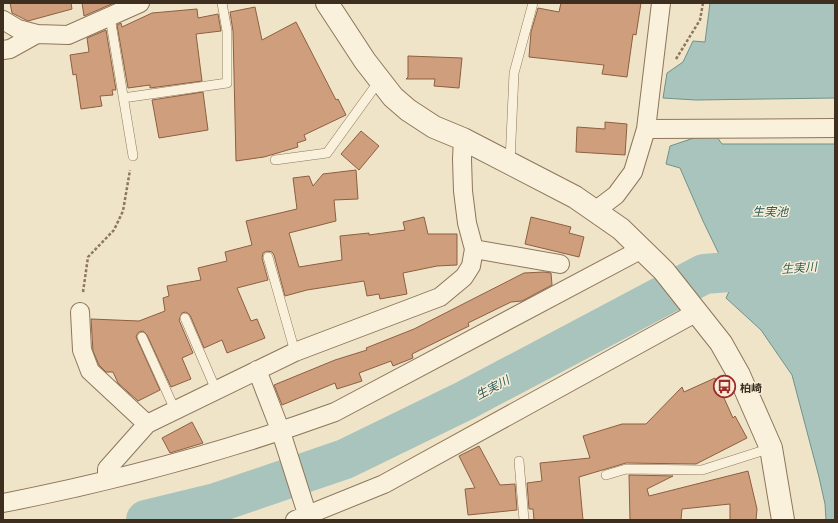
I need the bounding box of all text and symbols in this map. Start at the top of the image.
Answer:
water label: 生実池 [752,202,789,220]
water label: 生実川 [780,257,820,277]
water label: 生実川 [472,370,514,403]
bus stop icon: 柏崎 [712,374,738,400]
place label: 柏崎 [740,379,762,395]

